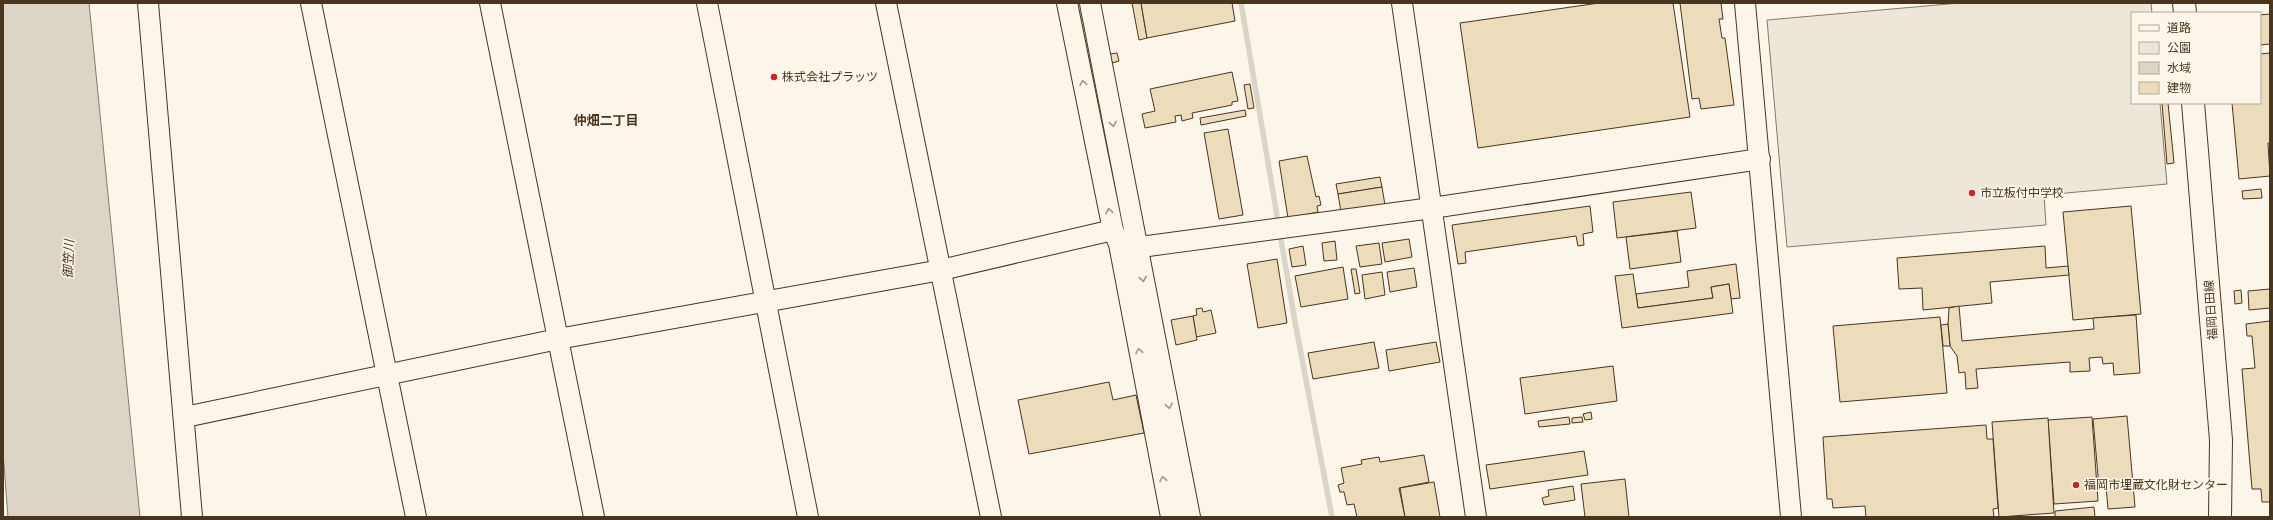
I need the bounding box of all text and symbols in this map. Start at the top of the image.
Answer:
legend [2131,12,2261,104]
text: 道路 [2167,21,2191,35]
text: 公園 [2167,41,2191,55]
text: 水域 [2167,61,2191,75]
place label: 株式会社プラッツ [782,70,878,84]
marker: 株式会社プラッツ [769,72,779,82]
one-way arrow [1079,80,1088,86]
text: 建物 [2167,81,2191,95]
district label: 仲畑二丁目 [573,113,639,128]
one-way arrow [1109,121,1117,127]
place label: 市立板付中学校 [1980,186,2064,200]
marker: 市立板付中学校 [1967,188,1977,198]
one-way arrow [1105,207,1113,214]
water label: 御笠川 [60,237,77,279]
one-way arrow [1139,276,1147,282]
street label: 福岡日田線 [2202,280,2220,340]
one-way arrow [1135,348,1144,354]
one-way arrow [1164,403,1172,410]
one-way arrow [1160,476,1168,482]
place label: 福岡市埋蔵文化財センター [2084,478,2228,492]
marker: 福岡市埋蔵文化財センター [2071,480,2081,490]

